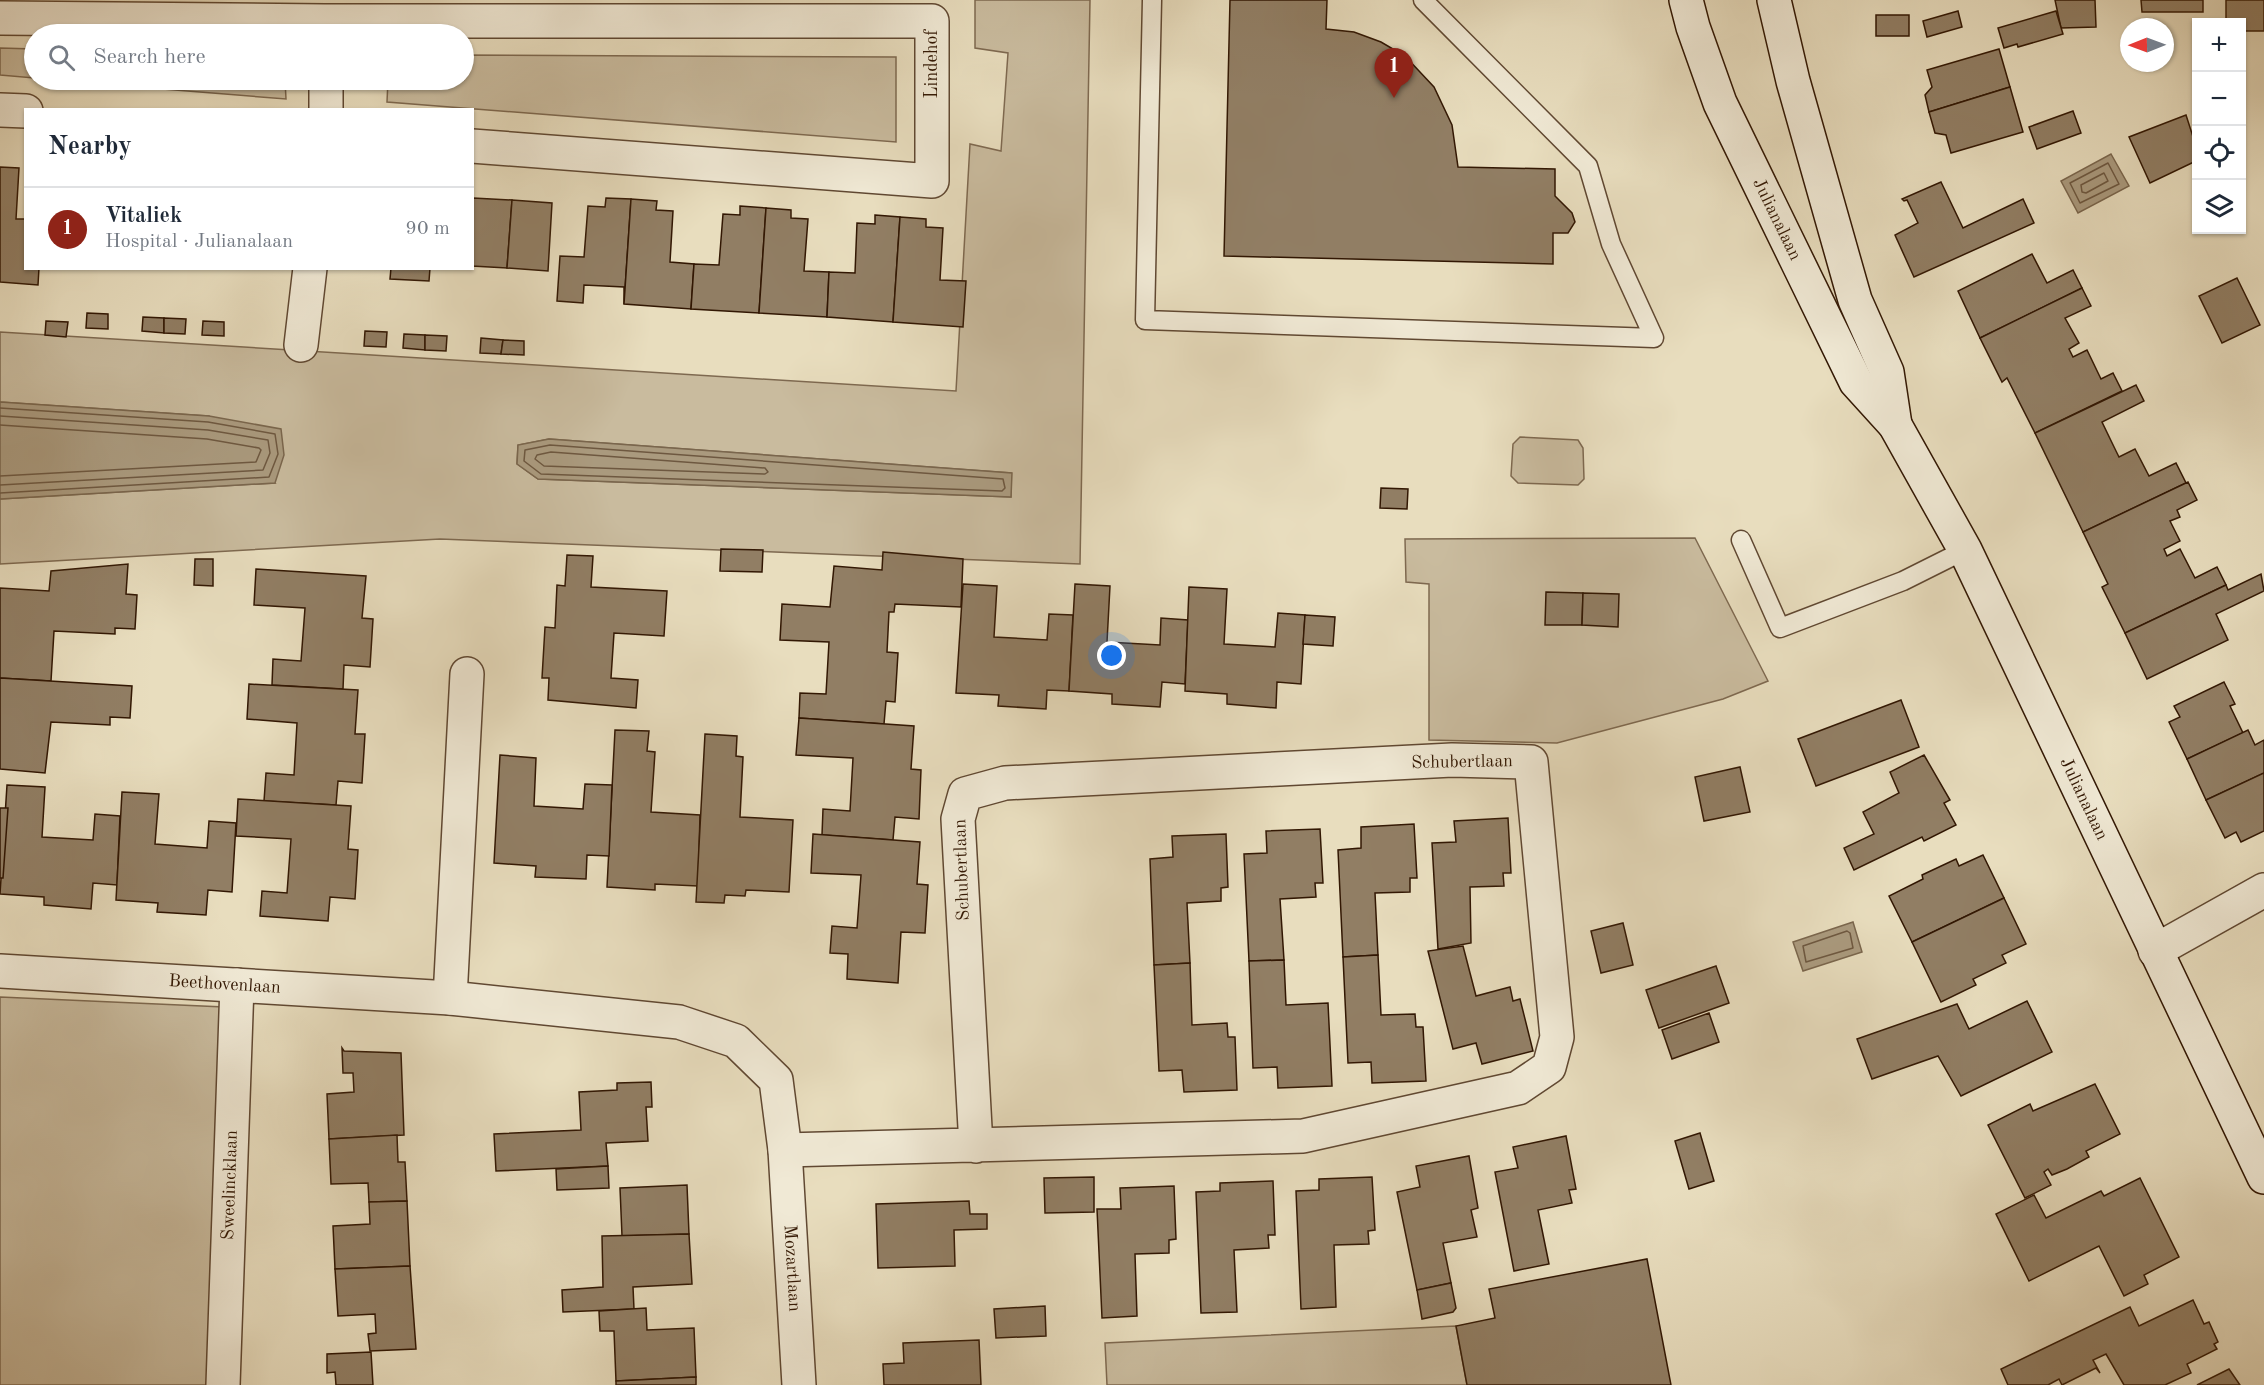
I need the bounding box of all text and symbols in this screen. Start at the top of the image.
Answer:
north arrow [2120,18,2174,72]
map controls [2192,18,2246,234]
button: + [2192,18,2246,72]
search box [24,24,474,90]
street label: Lindehof [923,28,941,98]
icon: search [45,41,78,74]
text: Search here [93,46,206,68]
pin: 1 [1374,48,1414,98]
button: − [2192,72,2246,126]
button: locate [2192,126,2246,180]
text: Nearby [48,134,132,160]
street label: Julianalaan [1749,175,1804,264]
button: layers [2192,180,2246,234]
text: Vitaliek [105,205,182,227]
text: 1 [62,219,73,239]
text: 90 m [405,219,450,239]
text: Hospital · Julianalaan [105,232,293,252]
your location [1097,641,1126,670]
street label: Schubertlaan [1411,752,1513,772]
street label: Julianalaan [2056,755,2111,843]
street label: Schubertlaan [951,818,973,921]
street label: Beethovenlaan [168,972,282,997]
street label: Sweelincklaan [219,1130,241,1240]
street label: Mozartlaan [780,1224,804,1312]

